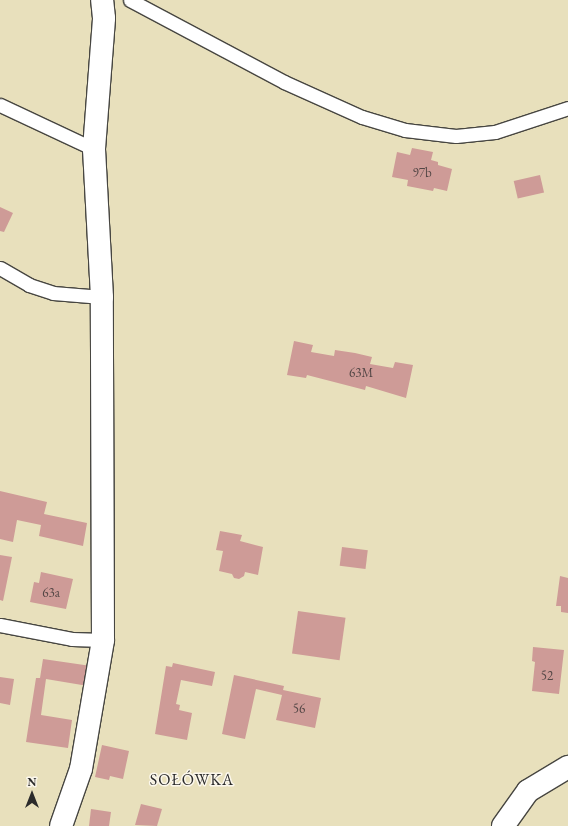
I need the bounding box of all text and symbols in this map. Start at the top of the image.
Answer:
house number: 97b [412,165,432,181]
house number: 63M [349,365,373,381]
house number: 63a [42,585,60,601]
house number: 52 [541,668,553,684]
house number: 56 [293,701,305,717]
district label: SOŁÓWKA [150,770,234,790]
north arrow [12,774,52,814]
text: N [28,775,36,789]

